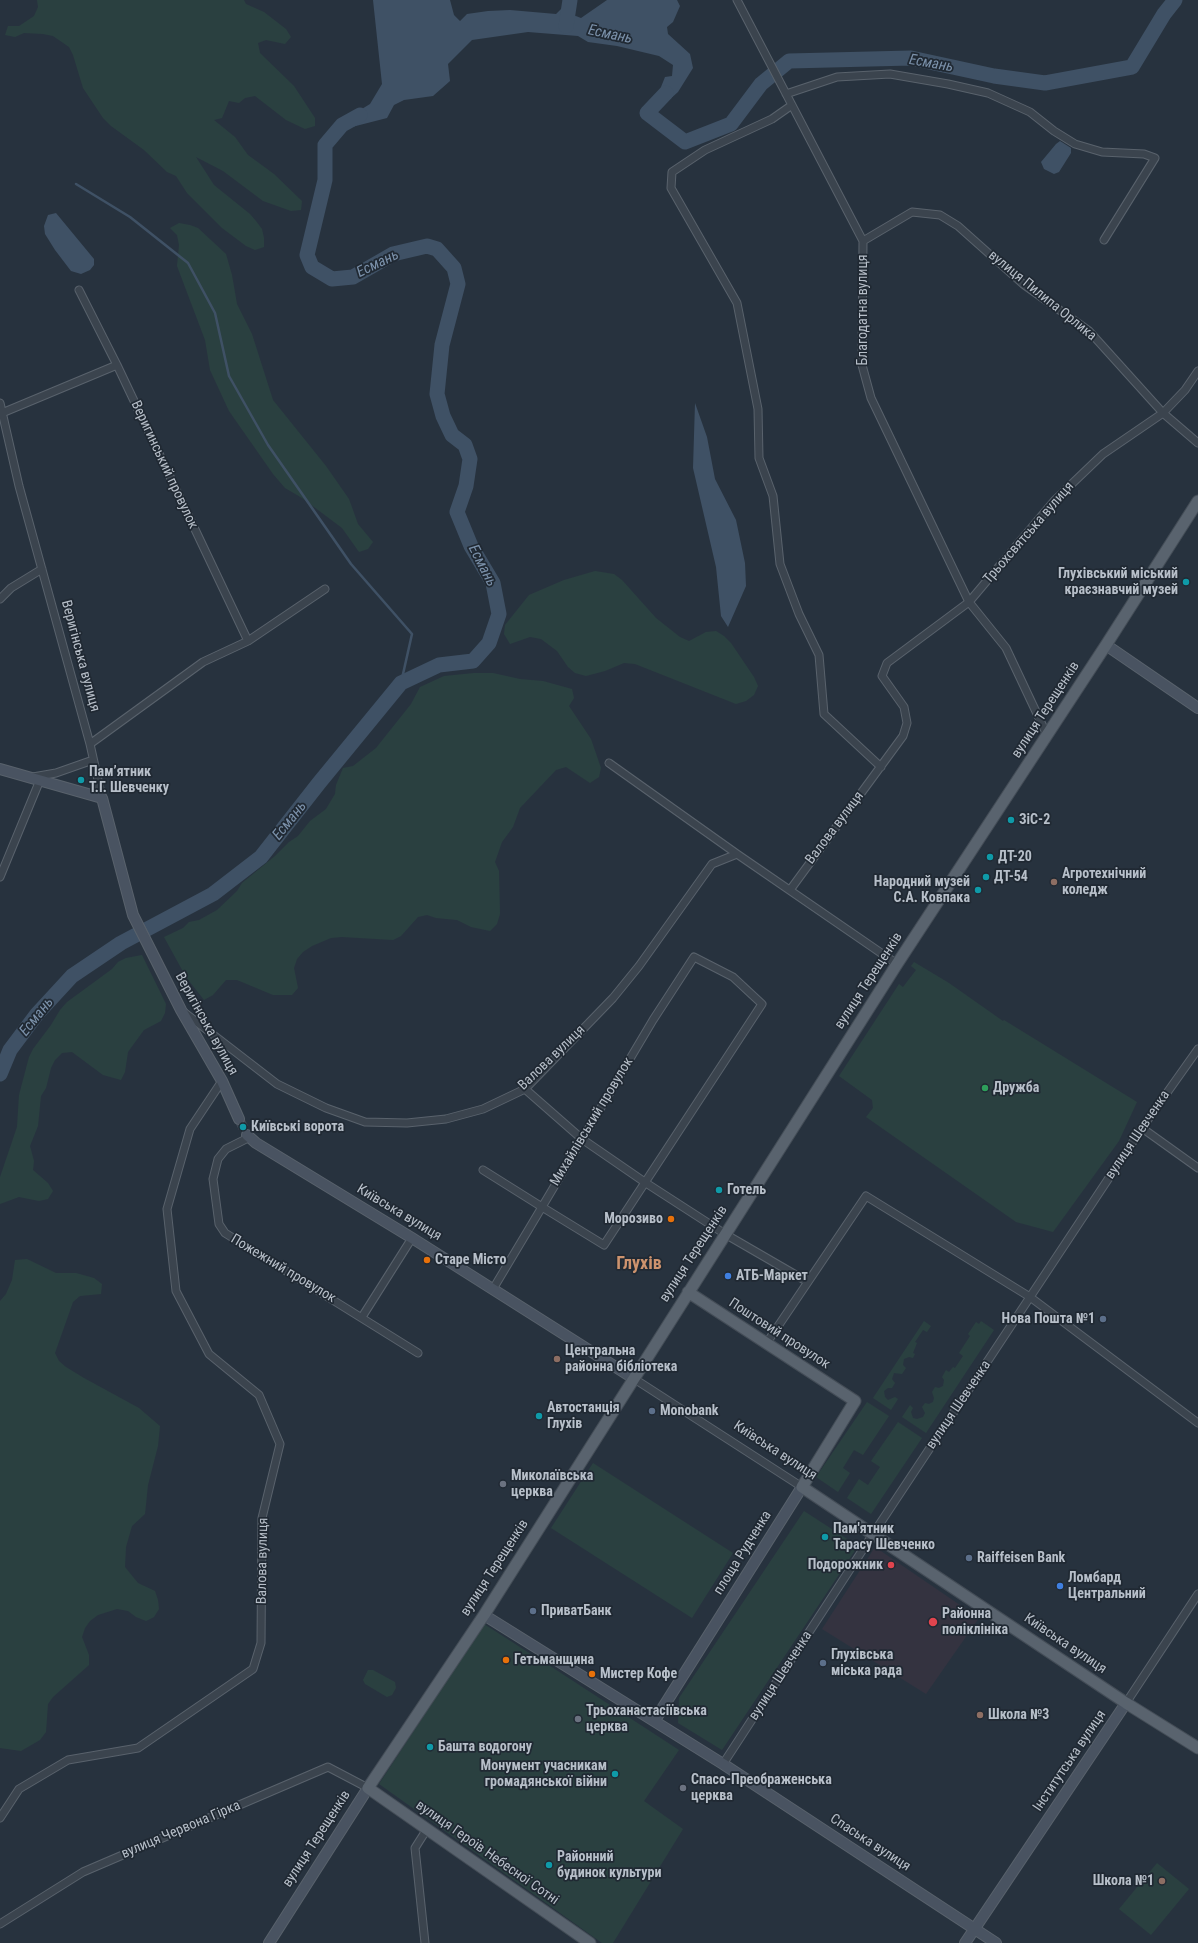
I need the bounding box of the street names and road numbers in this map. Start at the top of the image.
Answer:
street label: вулиця Пилипа Орлика [985,247,1099,345]
street label: Благодатна вулиця [855,254,871,366]
street label: Веригинський провулок [127,398,201,532]
street label: Трьохсвятська вулиця [980,479,1078,587]
street label: Веригінська вулиця [57,598,103,714]
street label: вулиця Терещенків [1009,659,1083,761]
street label: Валова вулиця [802,788,868,868]
street label: вулиця Терещенків [832,930,906,1032]
street label: Веригінська вулиця [171,970,241,1078]
street label: Валова вулиця [515,1022,589,1094]
street label: Михайлівський провулок [547,1055,637,1189]
street label: вулиця Шевченка [1102,1088,1174,1182]
street label: Київська вулиця [354,1181,444,1245]
street label: вулиця Терещенків [657,1203,731,1305]
street label: Пожежний провулок [227,1231,339,1307]
street label: Поштовий провулок [725,1295,833,1373]
street label: вулиця Шевченка [923,1358,995,1452]
street label: Київська вулиця [730,1418,820,1484]
street label: площа Рудченка [710,1508,776,1598]
street label: вулиця Терещенків [458,1517,532,1619]
street label: Валова вулиця [254,1518,272,1604]
street label: Київська вулиця [1021,1610,1109,1678]
street label: вулиця Шевченка [746,1628,816,1724]
street label: Інститутська вулиця [1030,1707,1110,1815]
street label: вулиця Терещенків [280,1788,354,1890]
street label: вулиця Червона Гірка [119,1797,243,1863]
street label: вулиця Героїв Небесної Сотні [412,1797,562,1909]
street label: Спаська вулиця [827,1811,913,1875]

